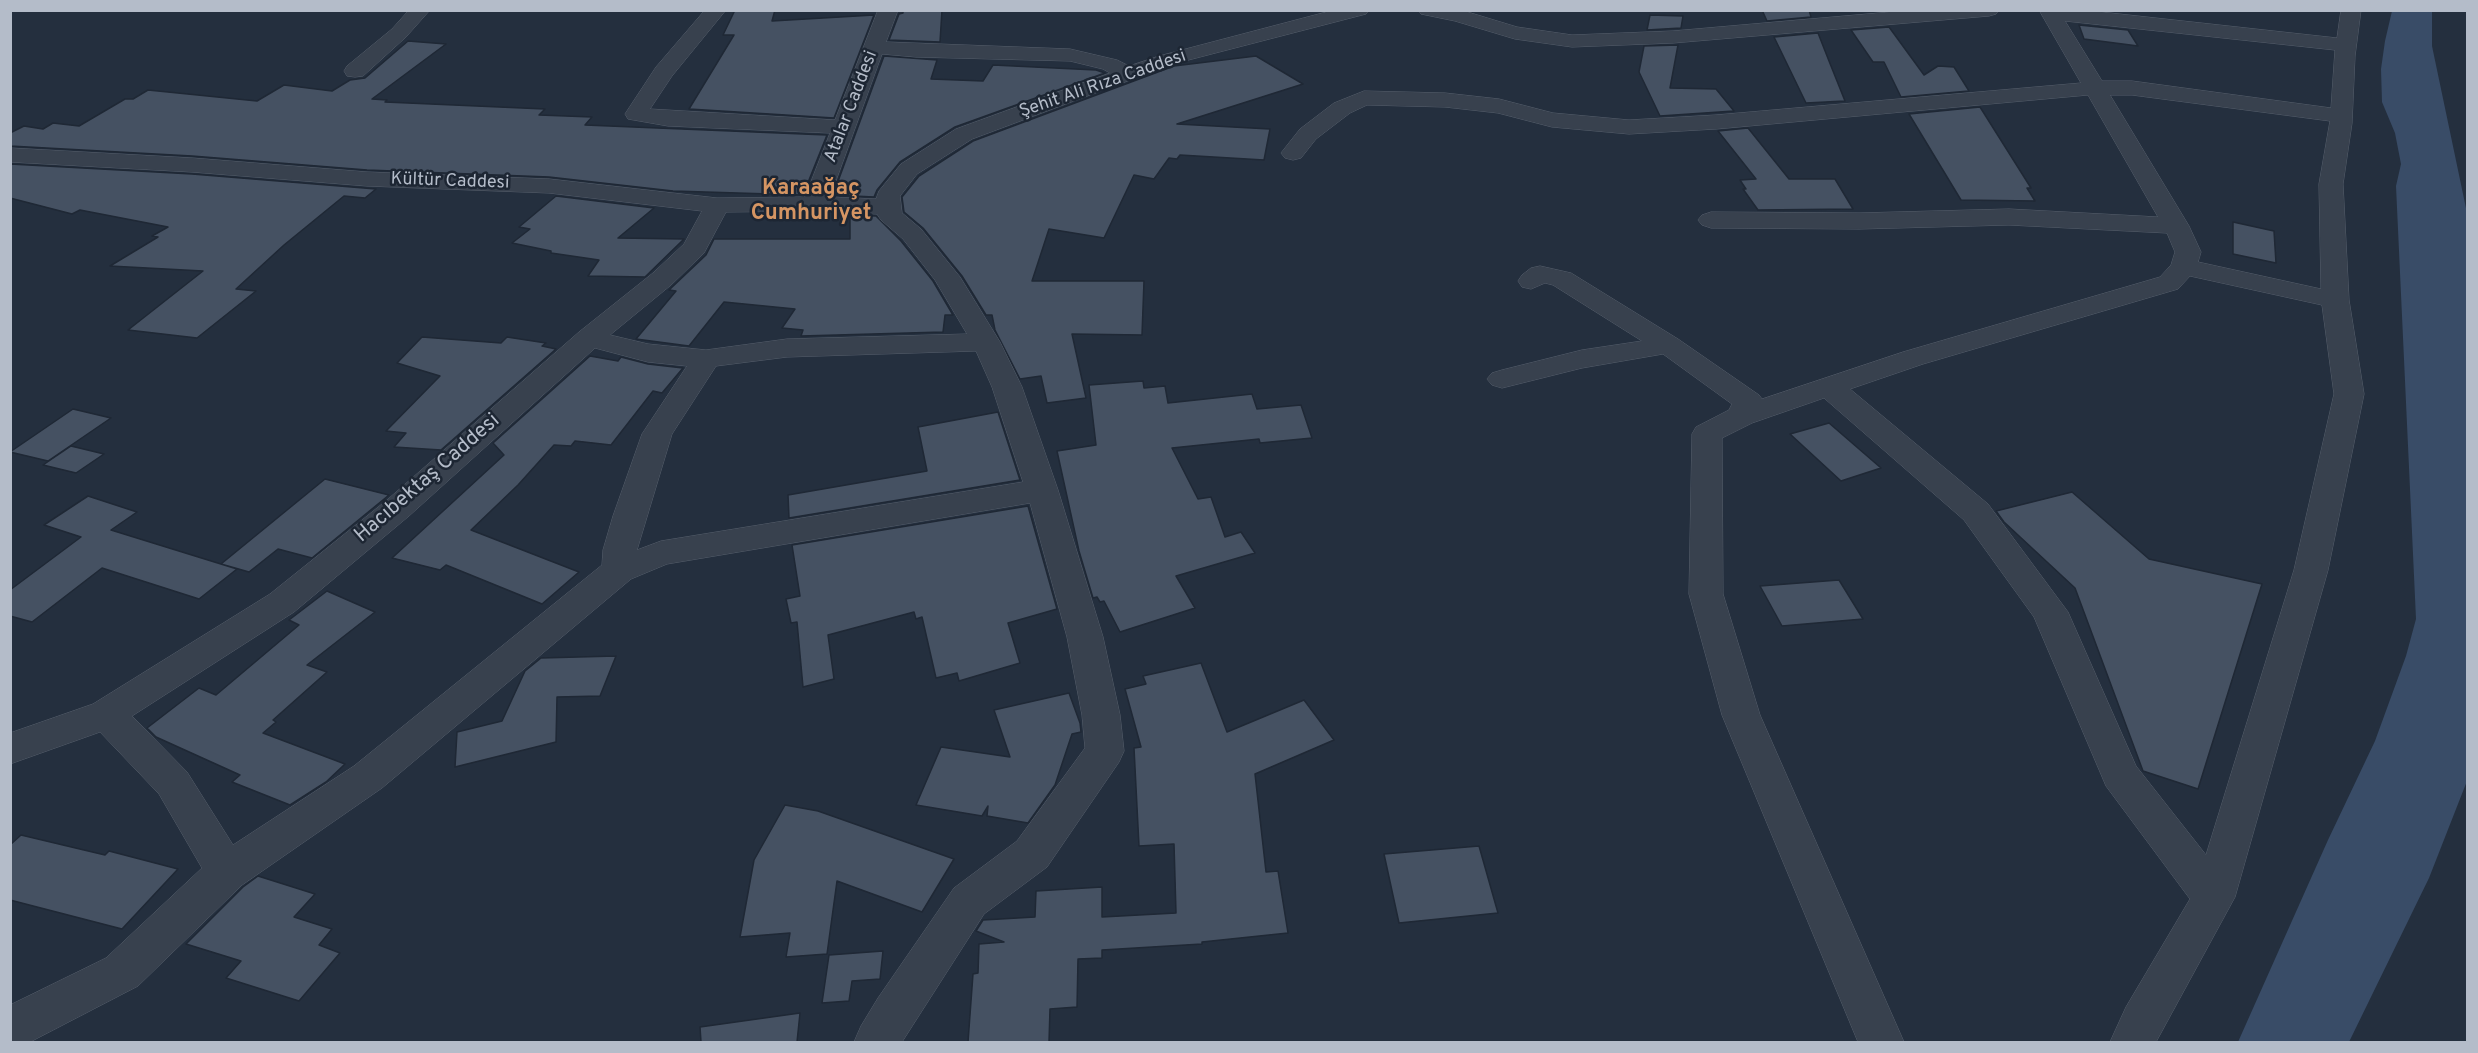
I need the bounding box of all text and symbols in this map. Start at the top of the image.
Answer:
street label: Şehit Ali Rıza Caddesi [1017,46,1189,124]
street label: Atalar Caddesi [821,48,883,166]
street label: Kültür Caddesi [390,169,510,195]
district label: Karaağaç Cumhuriyet [751,177,871,228]
street label: Hacıbektaş Caddesi [350,409,506,549]

